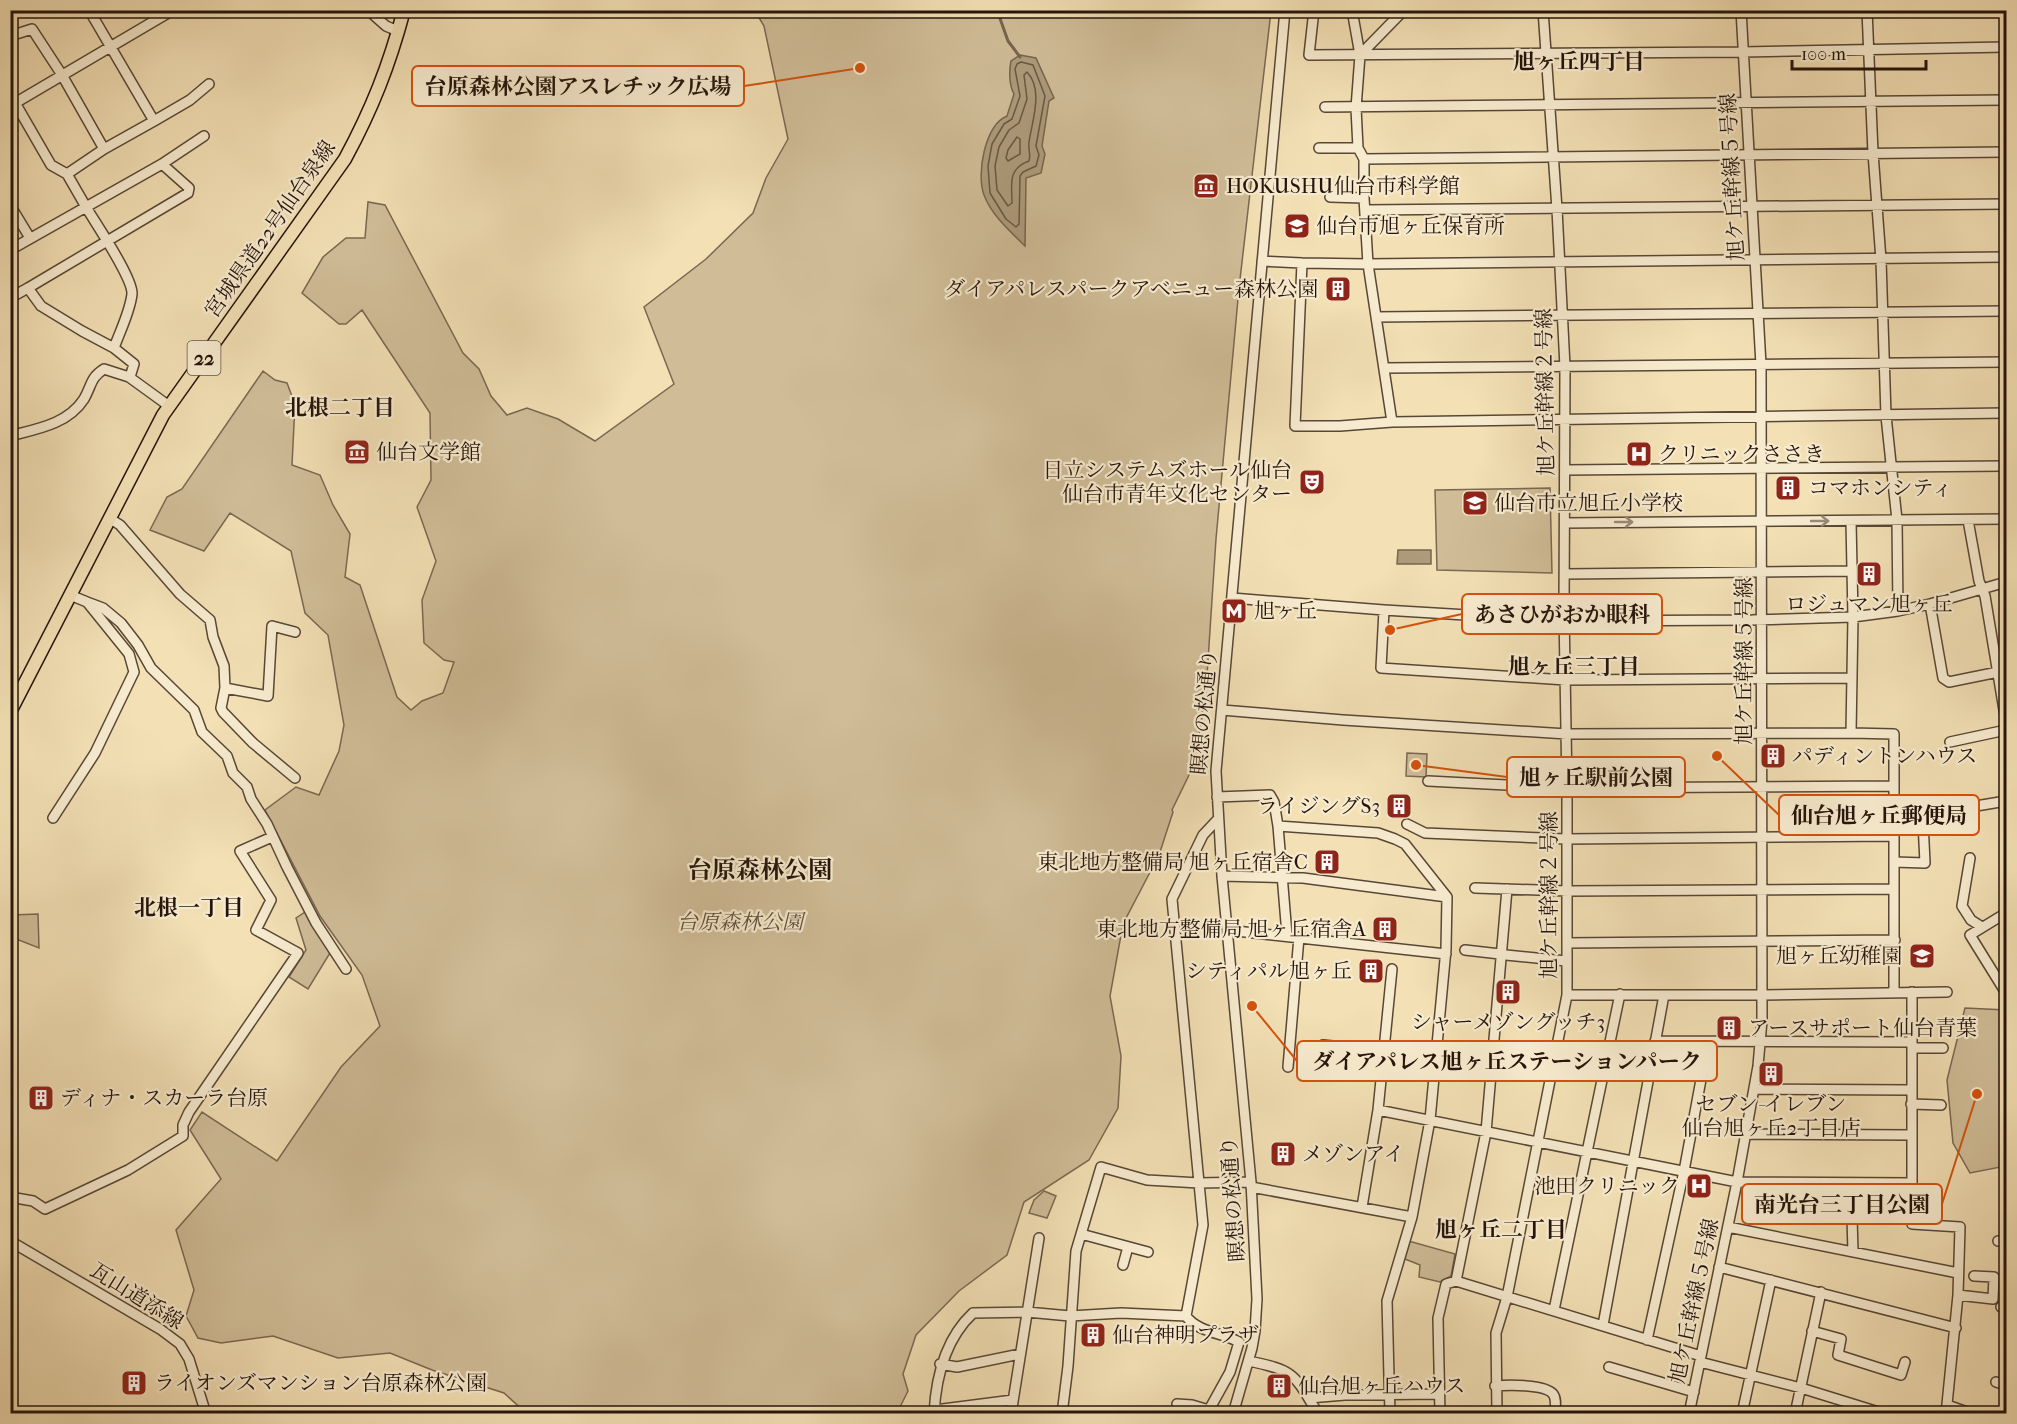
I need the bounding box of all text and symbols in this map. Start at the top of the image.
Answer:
scale bar [1792,33,1926,71]
text: 100 m [1801,44,1846,65]
district label: 旭ヶ丘四丁目 [1513,49,1645,75]
callout: 台原森林公園アスレチック広場 [412,66,744,106]
text: 台原森林公園アスレチック広場 [425,74,731,100]
street label: 旭ケ丘幹線５号線 [1716,92,1748,262]
street label: 宮城県道22号仙台泉線 [200,136,340,322]
museum icon: HOKUSHU仙台市科学館 [1191,171,1221,201]
place label: HOKUSHU仙台市科学館 [1226,174,1460,198]
school or university icon: 仙台市旭ヶ丘保育所 [1282,211,1312,241]
place label: 仙台市旭ヶ丘保育所 [1316,214,1505,238]
building icon: ダイアパレスパークアベニュー森林公園 [1323,274,1353,304]
place label: ダイアパレスパークアベニュー森林公園 [944,277,1318,301]
street label: 旭ケ丘幹線２号線 [1532,308,1558,476]
road number: 22 [188,341,220,375]
district label: 北根二丁目 [285,395,395,421]
museum icon: 仙台文学館 [342,437,372,467]
hospital icon: クリニックささき [1624,439,1654,469]
place label: 仙台文学館 [376,440,481,464]
place label: クリニックささき [1658,442,1825,466]
place label: 日立システムズホール仙台 仙台市青年文化センター [1043,458,1292,506]
theatre icon: 日立システムズホール仙台 仙台市青年文化センター [1297,467,1327,497]
building icon: コマホンシティ [1773,473,1803,503]
place label: コマホンシティ [1808,476,1953,500]
school or university icon: 仙台市立旭丘小学校 [1460,488,1490,518]
place label: 仙台市立旭丘小学校 [1494,491,1683,515]
one-way arrow [1809,515,1829,527]
one-way arrow [1613,516,1633,528]
building icon: ロジュマン旭ヶ丘 [1854,559,1884,589]
street label: 旭ケ丘幹線５号線 [1732,577,1756,745]
place label: ロジュマン旭ヶ丘 [1785,592,1953,616]
callout: あさひがおか眼科 [1462,594,1662,634]
metro station icon: 旭ヶ丘 [1219,596,1249,626]
place label: 旭ヶ丘 [1254,599,1317,623]
text: あさひがおか眼科 [1474,602,1650,628]
street label: 瞑想の松通り [1187,648,1221,776]
district label: 旭ヶ丘三丁目 [1508,654,1640,680]
building icon: パディントンハウス [1758,741,1788,771]
place label: パディントンハウス [1792,744,1977,768]
callout: 旭ヶ丘駅前公園 [1507,757,1685,797]
text: 旭ヶ丘駅前公園 [1519,765,1673,791]
building icon: ライジングS3 [1384,791,1414,821]
place label: ライジングS3 [1257,794,1380,818]
callout: 仙台旭ヶ丘郵便局 [1779,795,1979,835]
text: 仙台旭ヶ丘郵便局 [1791,803,1967,829]
street label: 旭ケ丘幹線２号線 [1537,811,1561,979]
building icon: 東北地方整備局 旭ヶ丘宿舎C [1312,847,1342,877]
place label: 東北地方整備局 旭ヶ丘宿舎C [1037,850,1308,874]
district label: 台原森林公園 [688,856,832,884]
district label: 北根一丁目 [134,895,244,921]
park label: 台原森林公園 [677,910,806,934]
building icon: 東北地方整備局 旭ヶ丘宿舎A [1370,914,1400,944]
place label: 東北地方整備局 旭ヶ丘宿舎A [1096,917,1366,941]
school or university icon: 旭ヶ丘幼稚園 [1907,941,1937,971]
place label: 旭ヶ丘幼稚園 [1776,944,1902,968]
building icon: シティパル旭ヶ丘 [1356,956,1386,986]
place label: シティパル旭ヶ丘 [1186,959,1352,983]
building icon: シャーメゾングッチ3 [1493,977,1523,1007]
place label: シャーメゾングッチ3 [1411,1010,1605,1034]
building icon: アースサポート仙台青葉 [1714,1013,1744,1043]
place label: アースサポート仙台青葉 [1748,1016,1977,1040]
callout: ダイアパレス旭ヶ丘ステーションパーク [1297,1041,1717,1081]
text: ダイアパレス旭ヶ丘ステーションパーク [1312,1049,1702,1075]
building icon: セブン-イレブン 仙台旭ヶ丘2丁目店 [1756,1059,1786,1089]
building icon: ディナ・スカーラ台原 [26,1083,56,1113]
place label: ディナ・スカーラ台原 [60,1086,268,1110]
place label: セブン-イレブン 仙台旭ヶ丘2丁目店 [1682,1092,1860,1140]
street label: 瞑想の松通り [1217,1135,1249,1263]
building icon: メゾンアイ [1268,1139,1298,1169]
place label: メゾンアイ [1302,1142,1404,1166]
hospital icon: 池田クリニック [1684,1171,1714,1201]
place label: 池田クリニック [1534,1174,1680,1198]
callout: 南光台三丁目公園 [1742,1184,1942,1224]
text: 南光台三丁目公園 [1754,1192,1930,1218]
street label: 旭ケ丘幹線５号線 [1665,1216,1723,1386]
district label: 旭ヶ丘二丁目 [1435,1217,1567,1243]
street label: 瓦山道添線 [86,1258,188,1334]
building icon: 仙台神明プラザ [1078,1320,1108,1350]
place label: 仙台神明プラザ [1112,1323,1259,1347]
building icon: ライオンズマンション台原森林公園 [119,1368,149,1398]
place label: ライオンズマンション台原森林公園 [154,1371,487,1395]
building icon: 仙台旭ヶ丘ハウス [1264,1371,1294,1401]
place label: 仙台旭ヶ丘ハウス [1298,1374,1465,1398]

